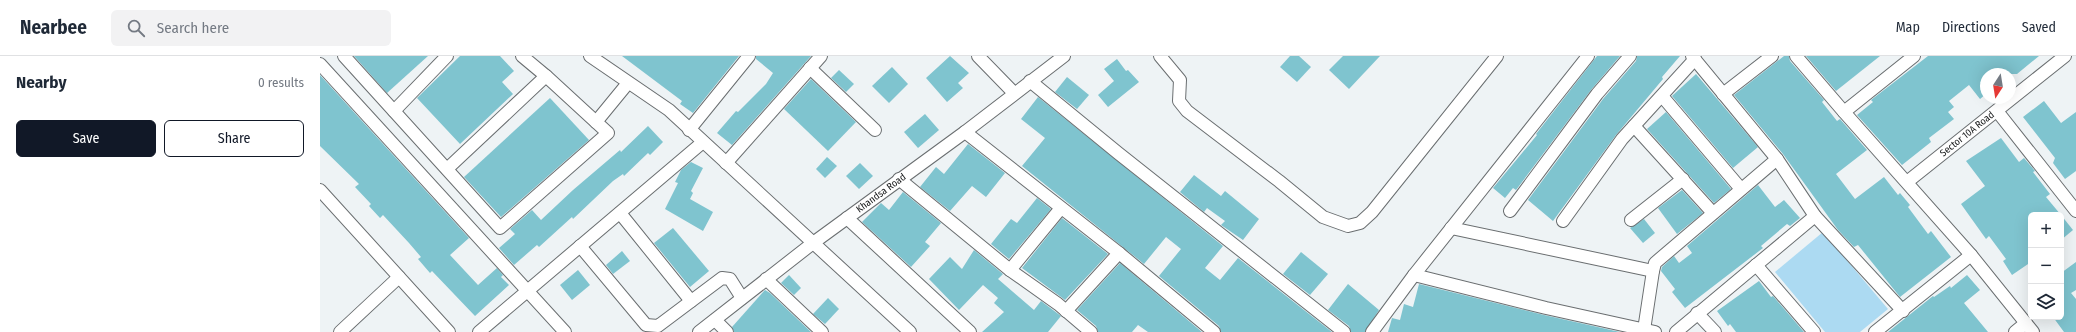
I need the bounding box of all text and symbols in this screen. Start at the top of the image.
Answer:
search box [111,10,391,46]
text: Nearbee [20,16,87,39]
icon: search [125,17,147,39]
text: Search here [157,19,229,37]
text: Map [1896,19,1920,36]
text: Directions [1942,19,2000,36]
text: Saved [2022,19,2056,36]
north arrow [1980,68,2016,104]
text: Nearby [16,72,67,93]
text: 0 results [258,75,304,90]
street label: Sector 10A Road [1938,109,1997,159]
button: Save [16,120,156,157]
button: Share [164,120,304,157]
street label: Khandsa Road [854,171,908,215]
map controls [2028,212,2064,320]
button: + [2028,212,2064,248]
button: − [2028,248,2064,284]
button: layers [2028,284,2064,320]

